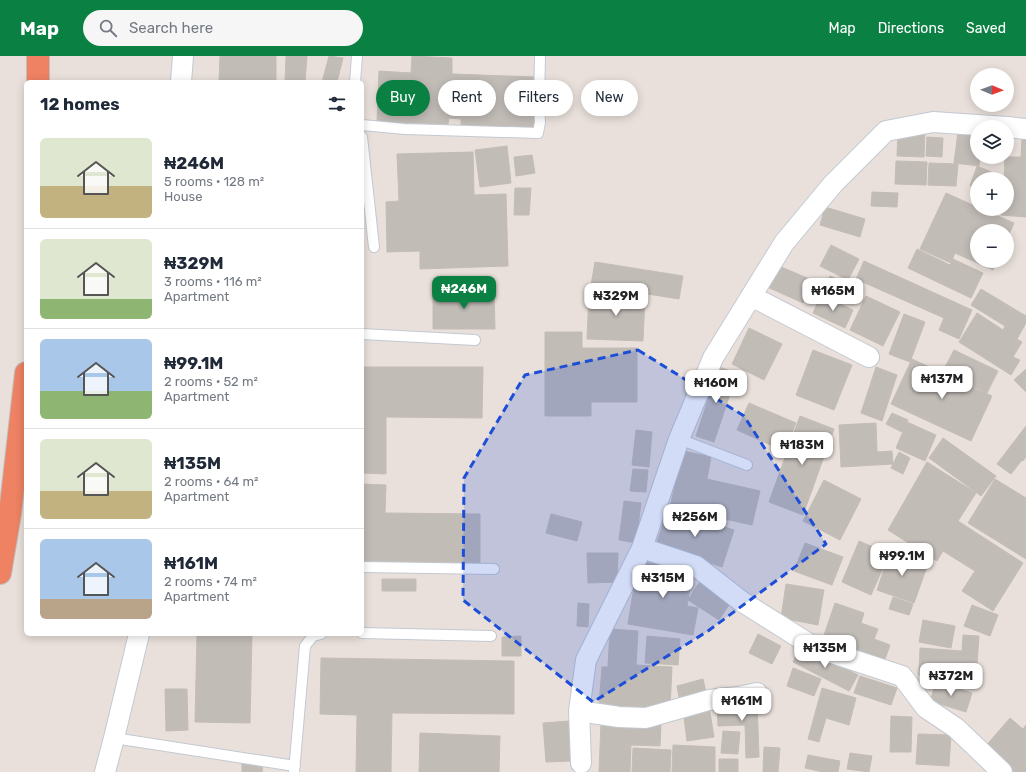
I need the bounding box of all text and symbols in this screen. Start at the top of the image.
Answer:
search box [83,10,363,46]
text: Map [20,17,59,40]
icon: search [97,17,119,39]
text: Search here [129,19,213,37]
text: Map [829,20,856,37]
text: Directions [878,20,944,37]
text: Saved [966,20,1006,37]
north arrow [970,68,1014,112]
map controls [970,68,1014,268]
chip: Buy [376,80,430,116]
chip: Rent [438,80,496,116]
chip: Filters [504,80,573,116]
chip: New [581,80,638,116]
icon: filters [326,93,348,115]
text: 12 homes [40,94,120,114]
button: layers [970,120,1014,164]
text: ₦246M [164,153,224,173]
icon: home [72,154,120,202]
button: + [970,172,1014,216]
text: 5 rooms · 128 m² [164,174,264,189]
text: House [164,189,202,204]
button: − [970,224,1014,268]
text: ₦329M [164,253,224,273]
icon: home [72,255,120,303]
text: 3 rooms · 116 m² [164,274,262,289]
pin: ₦246M [436,276,492,310]
pin: ₦165M [805,278,861,312]
text: ₦246M [441,281,487,296]
pin: ₦329M [588,283,644,317]
text: ₦165M [811,283,855,298]
text: ₦329M [593,288,639,303]
text: Apartment [164,289,229,304]
text: ₦99.1M [164,353,223,373]
icon: home [72,355,120,403]
pin: ₦137M [914,366,970,400]
pin: ₦160M [688,370,744,404]
text: ₦137M [921,371,963,386]
text: 2 rooms · 52 m² [164,374,258,389]
text: ₦160M [694,375,738,390]
text: Apartment [164,389,229,404]
pin: ₦183M [774,432,830,466]
text: ₦183M [780,437,824,452]
text: ₦135M [164,453,221,473]
icon: home [72,455,120,503]
text: 2 rooms · 64 m² [164,474,259,489]
text: Apartment [164,489,229,504]
pin: ₦256M [667,504,723,538]
text: ₦256M [672,509,718,524]
pin: ₦99.1M [869,543,935,577]
text: ₦99.1M [879,548,925,563]
text: ₦161M [164,553,218,573]
icon: home [72,555,120,603]
pin: ₦315M [635,565,691,599]
text: ₦315M [641,570,685,585]
text: 2 rooms · 74 m² [164,574,257,589]
text: Apartment [164,589,229,604]
pin: ₦135M [797,635,853,669]
text: ₦135M [803,640,847,655]
pin: ₦372M [923,663,979,697]
text: ₦372M [929,668,973,683]
pin: ₦161M [714,688,770,722]
text: ₦161M [721,693,763,708]

